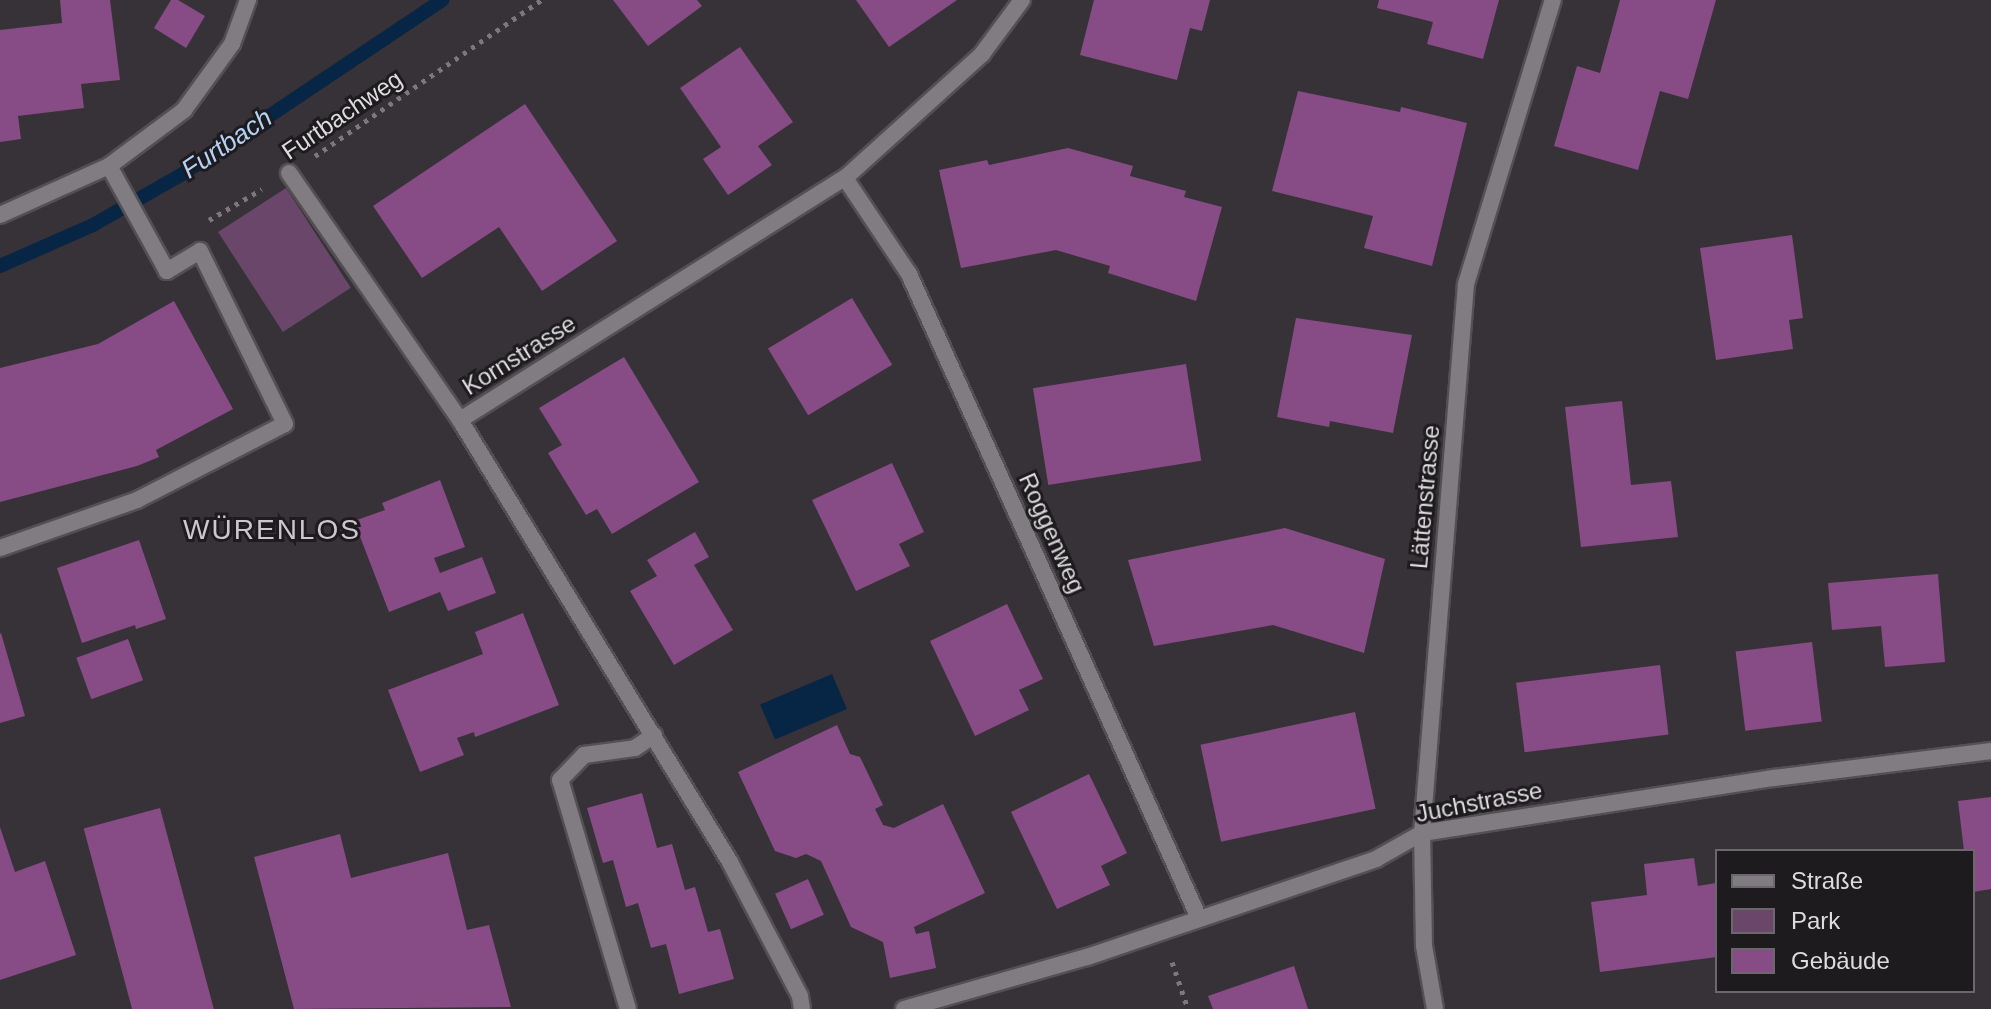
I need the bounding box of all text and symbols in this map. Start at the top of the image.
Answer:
street label: Furtbachweg [276,64,408,166]
water label: Furtbach [176,102,278,186]
street label: Kornstrasse [457,309,581,401]
street label: Lättenstrasse [1404,424,1446,570]
street label: Roggenweg [1013,469,1091,597]
district label: WÜRENLOS [183,513,361,547]
street label: Juchstrasse [1413,776,1545,828]
legend [1715,849,1975,993]
text: Straße [1791,867,1863,894]
text: Park [1791,907,1840,934]
text: Gebäude [1791,947,1890,974]

